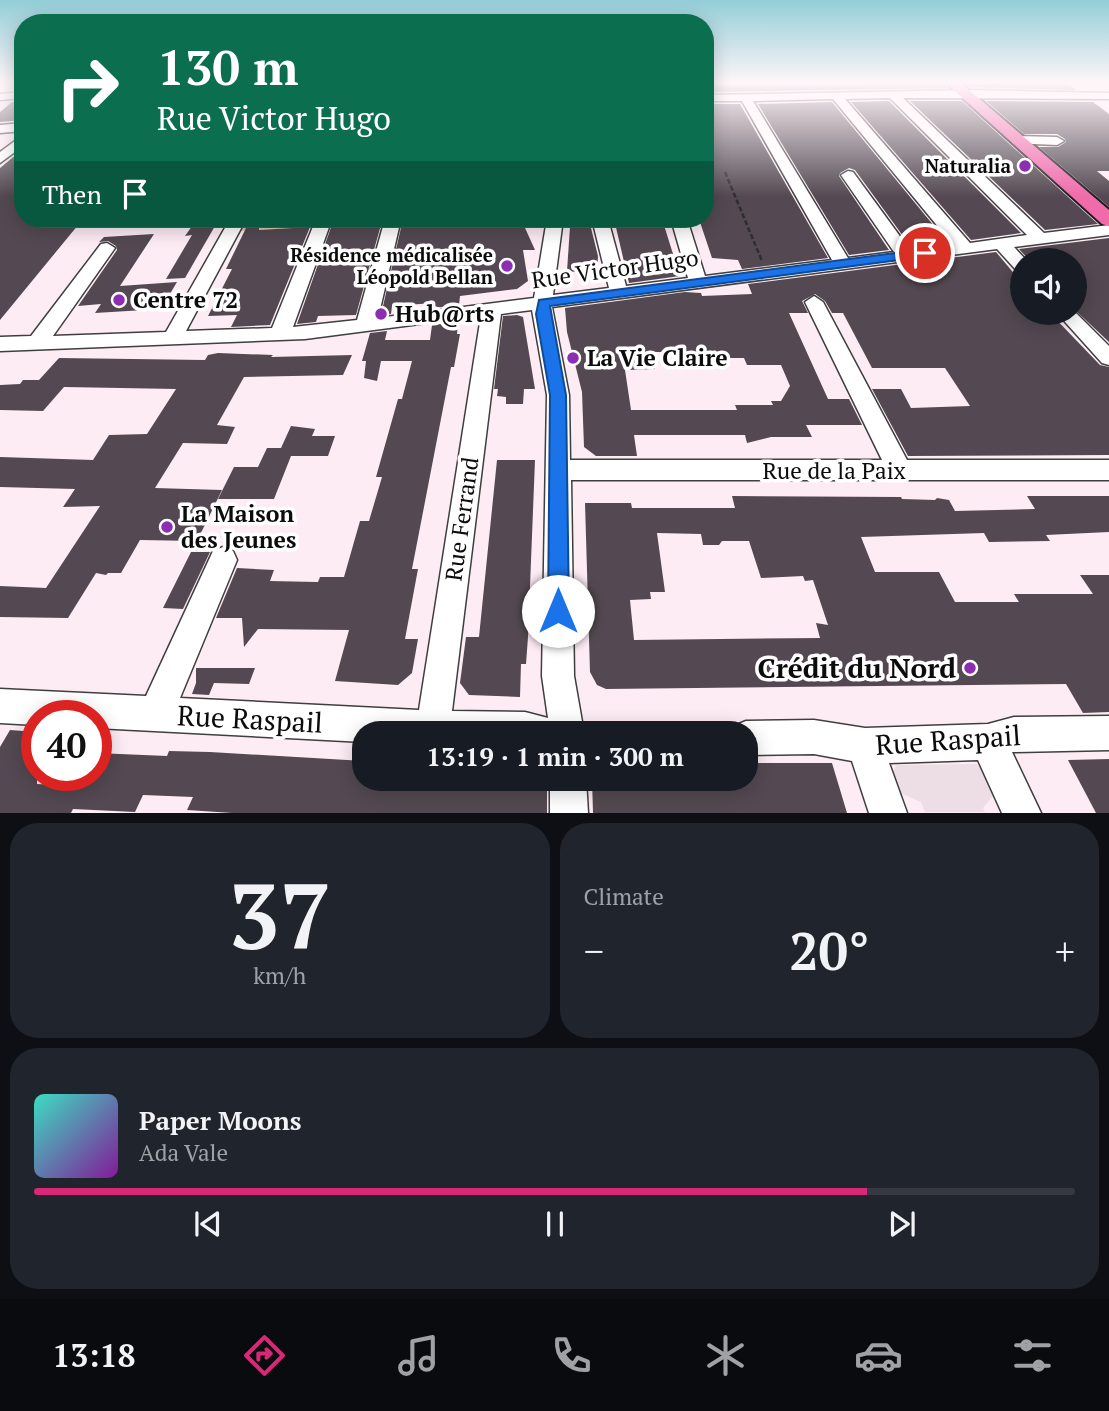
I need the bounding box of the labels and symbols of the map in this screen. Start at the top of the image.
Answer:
place label: Naturalia [925,153,1011,178]
marker: Naturalia [1017,158,1033,174]
pin [895,223,955,283]
street label: Rue Victor Hugo [530,241,700,296]
place label: Résidence médicalisée Léopold Bellan [290,242,494,289]
marker: Résidence médicalisée Léopold Bellan [499,258,515,274]
place label: Centre 72 [133,284,238,315]
marker: Centre 72 [111,292,127,308]
place label: Hub@rts [395,298,494,329]
marker: Hub@rts [373,306,389,322]
place label: La Vie Claire [587,342,728,373]
marker: La Vie Claire [565,350,581,366]
street label: Rue Ferrand [437,455,486,583]
street label: Rue de la Paix [762,455,906,486]
place label: La Maison des Jeunes [181,498,296,555]
marker: La Maison des Jeunes [159,519,175,535]
position arrow [521,574,595,648]
place label: Crédit du Nord [757,649,956,686]
marker: Crédit du Nord [962,660,978,676]
street label: Rue Raspail [176,696,324,741]
speed limit sign: 40 [21,700,112,791]
street label: Rue Raspail [874,716,1022,763]

